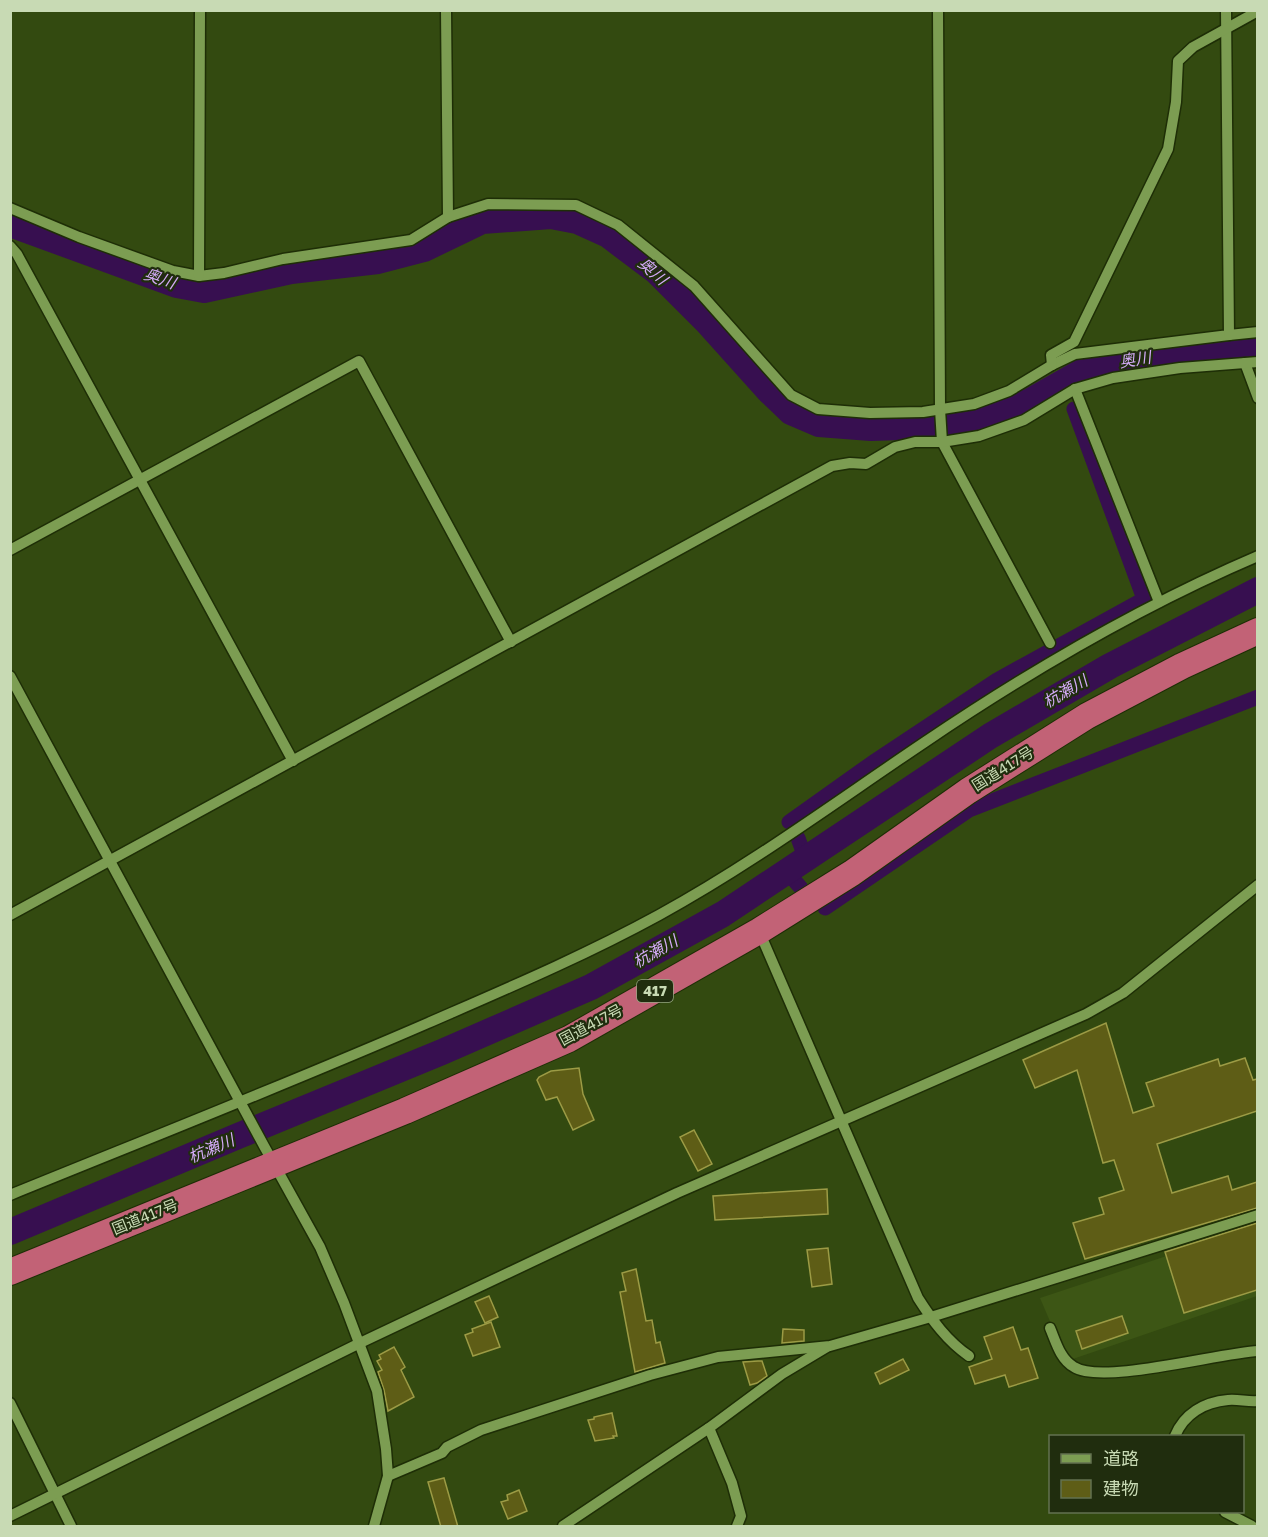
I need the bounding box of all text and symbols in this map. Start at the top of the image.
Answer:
water label: 奥川 [634,253,673,290]
water label: 奥川 [142,263,180,293]
water label: 奥川 [1118,346,1154,371]
water label: 杭瀬川 [1039,669,1093,712]
street label: 国道417号 [968,742,1037,794]
water label: 杭瀬川 [629,930,683,971]
road number: 417 [637,980,673,1002]
street label: 国道417号 [556,1000,625,1048]
water label: 杭瀬川 [185,1129,239,1167]
street label: 国道417号 [109,1195,180,1237]
legend [1049,1435,1244,1513]
text: 道路 [1103,1447,1139,1469]
text: 建物 [1103,1477,1139,1499]

